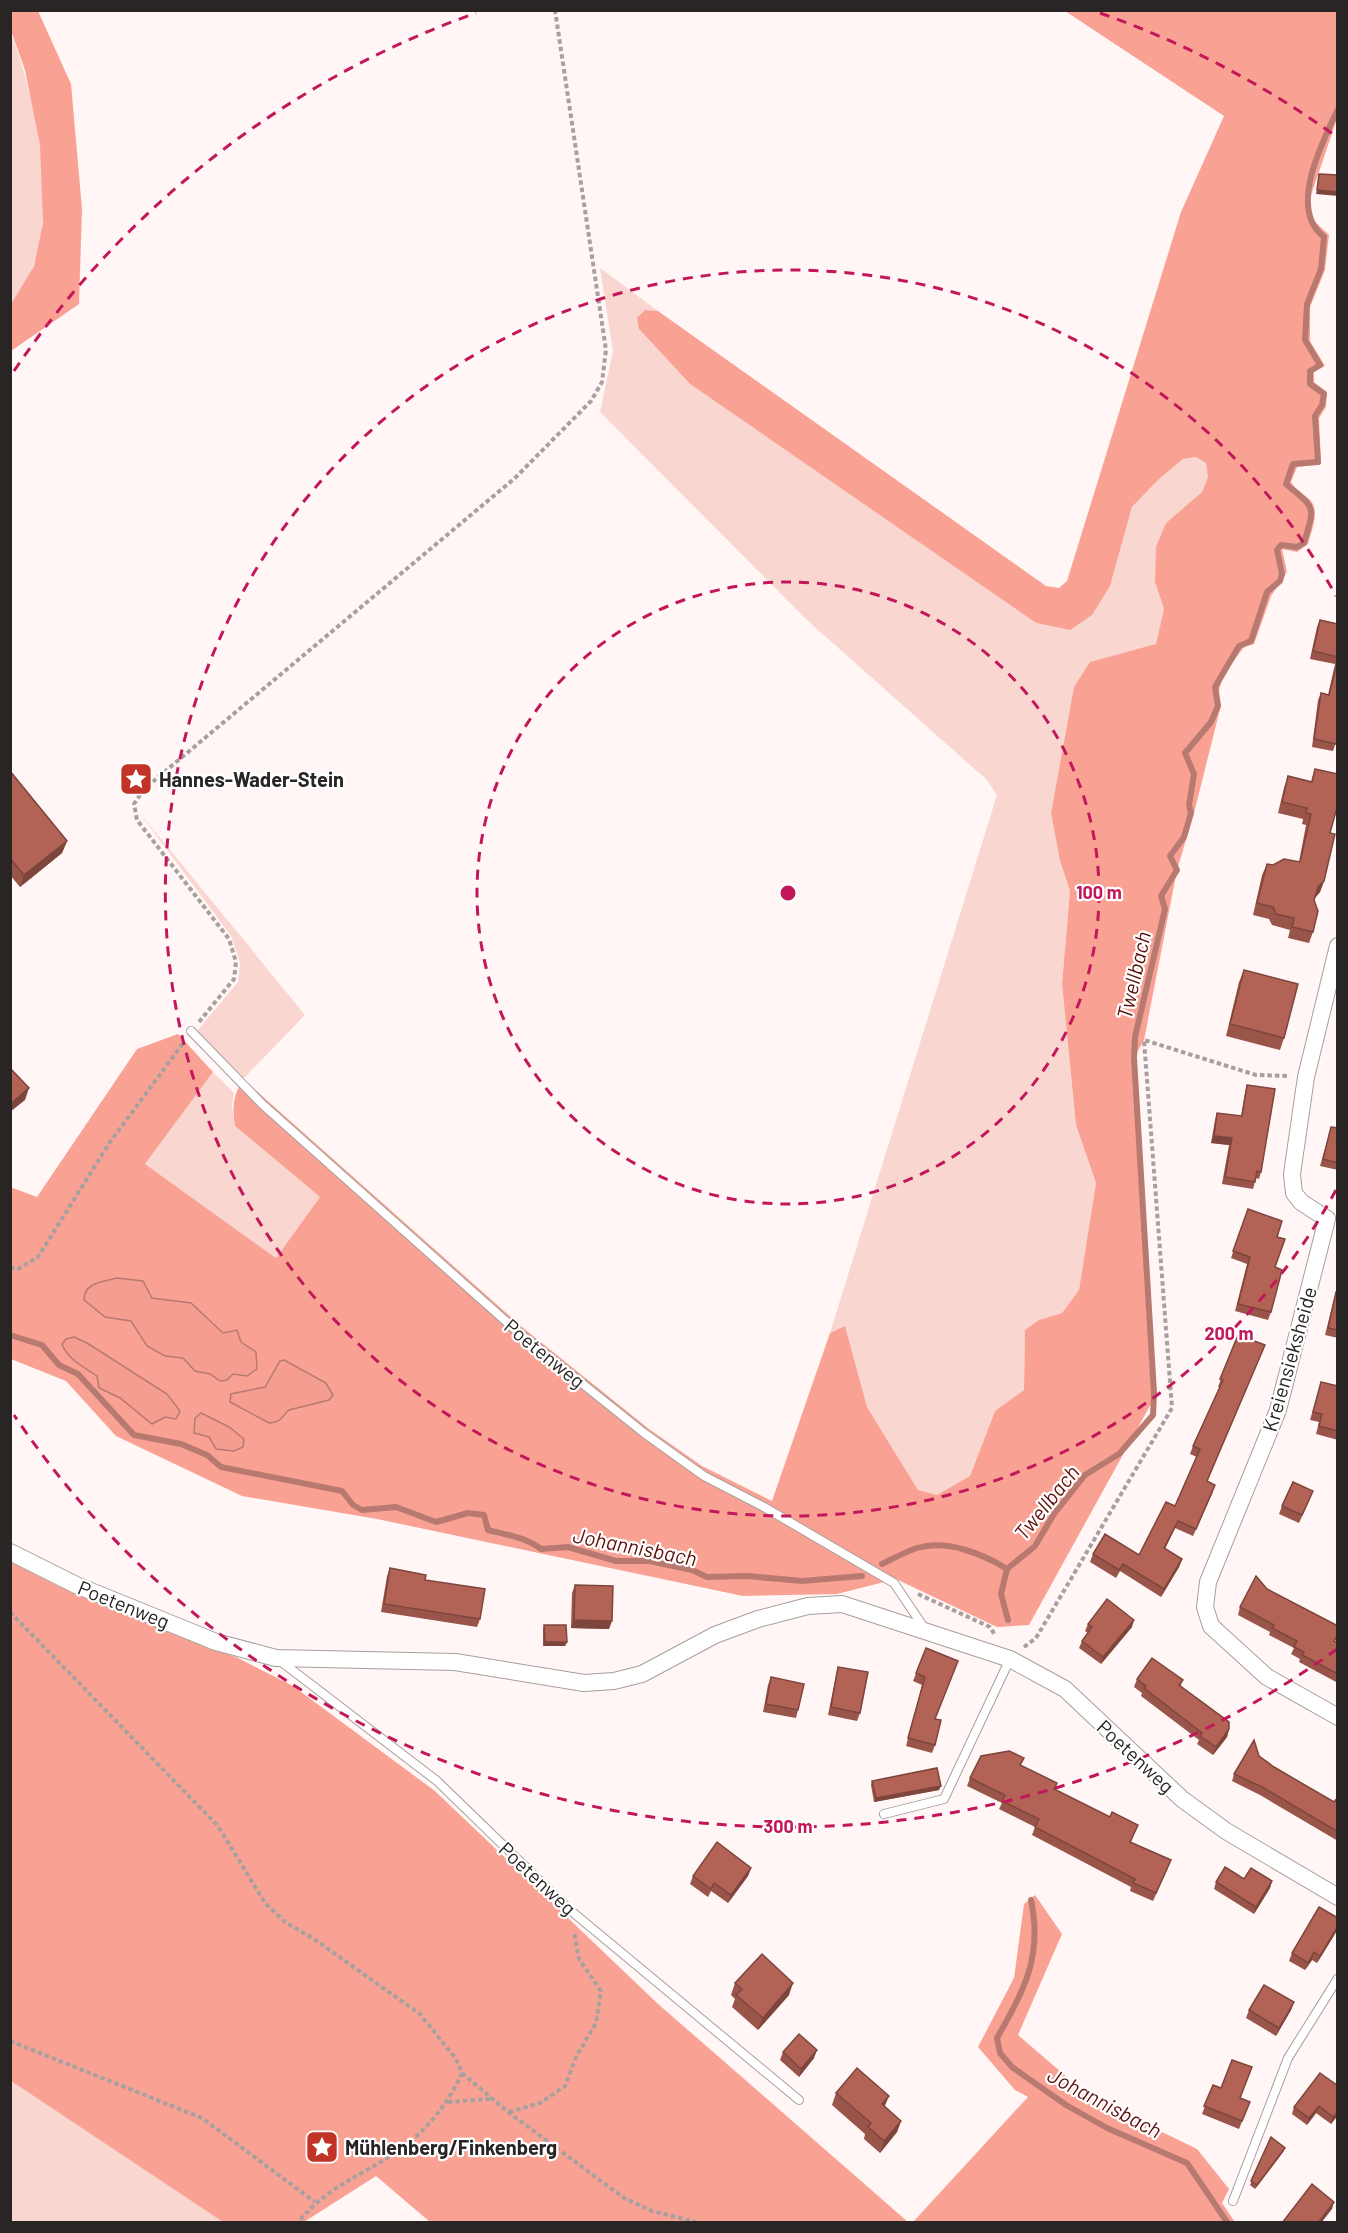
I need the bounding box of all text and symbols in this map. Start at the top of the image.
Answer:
place icon: Hannes-Wader-Stein [118,761,154,797]
place label: Hannes-Wader-Stein [159,767,344,791]
text: 100 m [1076,881,1122,903]
centre of rings [778,883,798,903]
water label: Twellbach [1111,929,1155,1021]
street label: Kreiensieksheide [1257,1284,1321,1434]
street label: Poetenweg [500,1313,590,1393]
text: 200 m [1204,1322,1254,1344]
water label: Twellbach [1008,1459,1084,1545]
water label: Johannisbach [571,1522,699,1570]
street label: Poetenweg [75,1575,173,1633]
street label: Poetenweg [1092,1714,1180,1798]
text: 300 m [764,1815,812,1837]
street label: Poetenweg [494,1836,582,1920]
water label: Johannisbach [1044,2061,1166,2143]
place icon: Mühlenberg/Finkenberg [304,2129,340,2165]
place label: Mühlenberg/Finkenberg [345,2135,557,2159]

